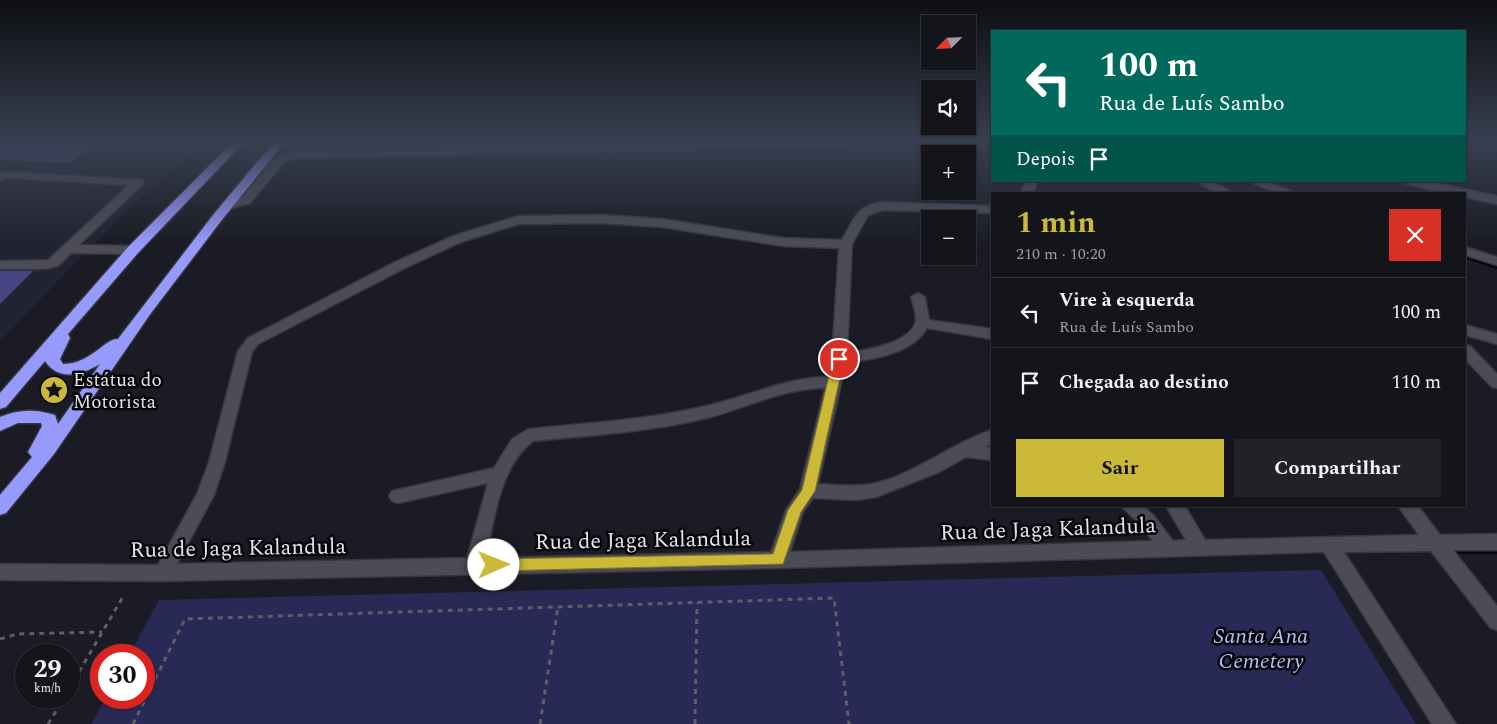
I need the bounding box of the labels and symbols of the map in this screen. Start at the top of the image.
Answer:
north arrow [921,15,976,70]
pin [818,338,860,380]
place label: Estátua do Motorista [73,366,162,417]
place icon: Estátua do Motorista [39,375,69,405]
street label: Rua de Jaga Kalandula [939,509,1157,550]
street label: Rua de Jaga Kalandula [535,522,752,559]
street label: Rua de Jaga Kalandula [130,530,347,567]
position arrow [467,538,519,590]
park label: Santa Ana Cemetery [1214,620,1308,678]
speed limit sign: 30 [90,644,155,709]

